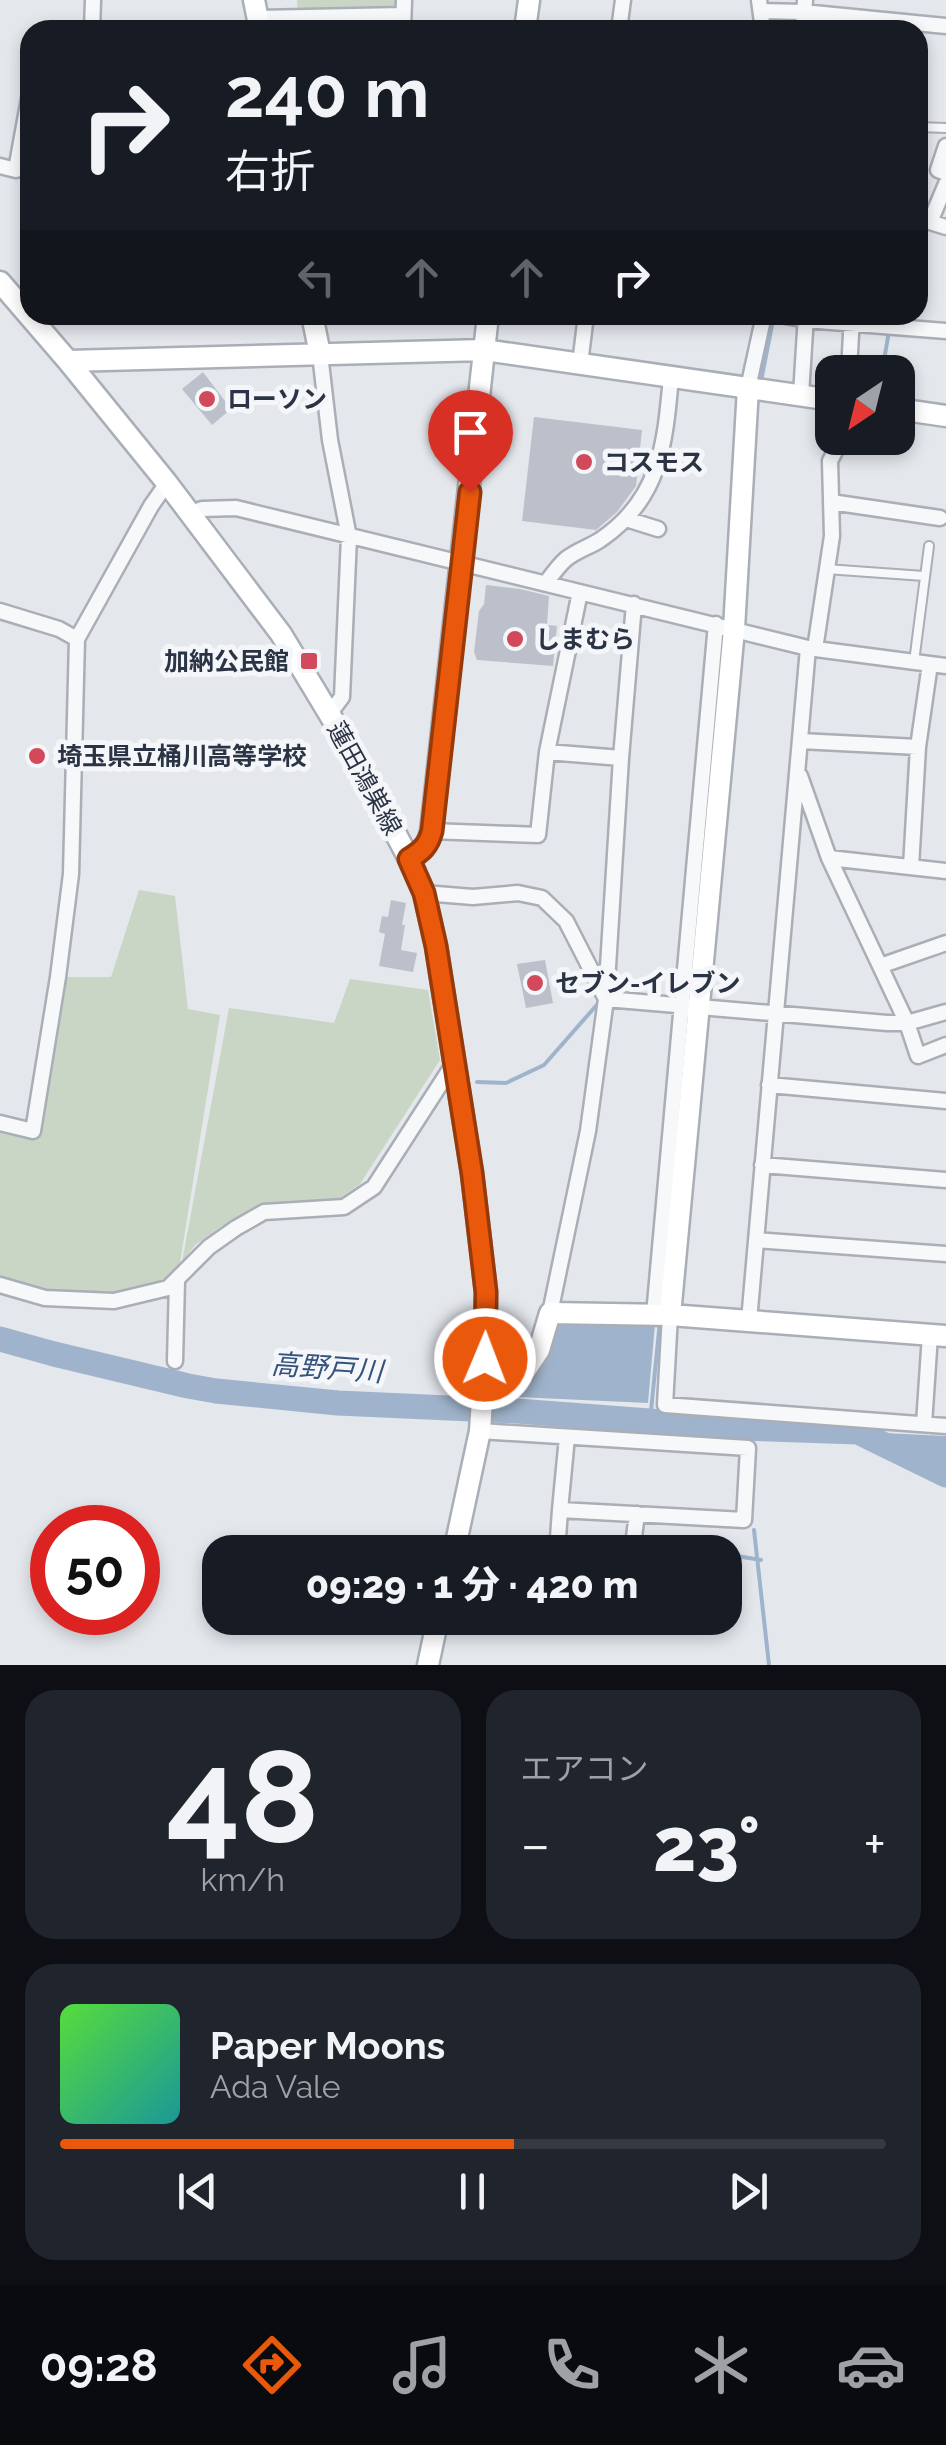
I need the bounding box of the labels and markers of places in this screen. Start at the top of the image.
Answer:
place label: ローソン [227,384,327,414]
marker: ローソン [196,388,218,410]
pin [428,390,513,493]
place label: コスモス [604,447,704,477]
marker: コスモス [573,451,595,473]
place label: しまむら [535,624,635,654]
marker: しまむら [504,628,526,650]
place label: 加納公民館 [164,646,289,676]
marker: 加納公民館 [298,650,320,672]
place label: 埼玉県立桶川高等学校 [57,741,307,771]
marker: 埼玉県立桶川高等学校 [26,745,48,767]
place label: セブン-イレブン [555,968,740,998]
marker: セブン-イレブン [524,972,546,994]

